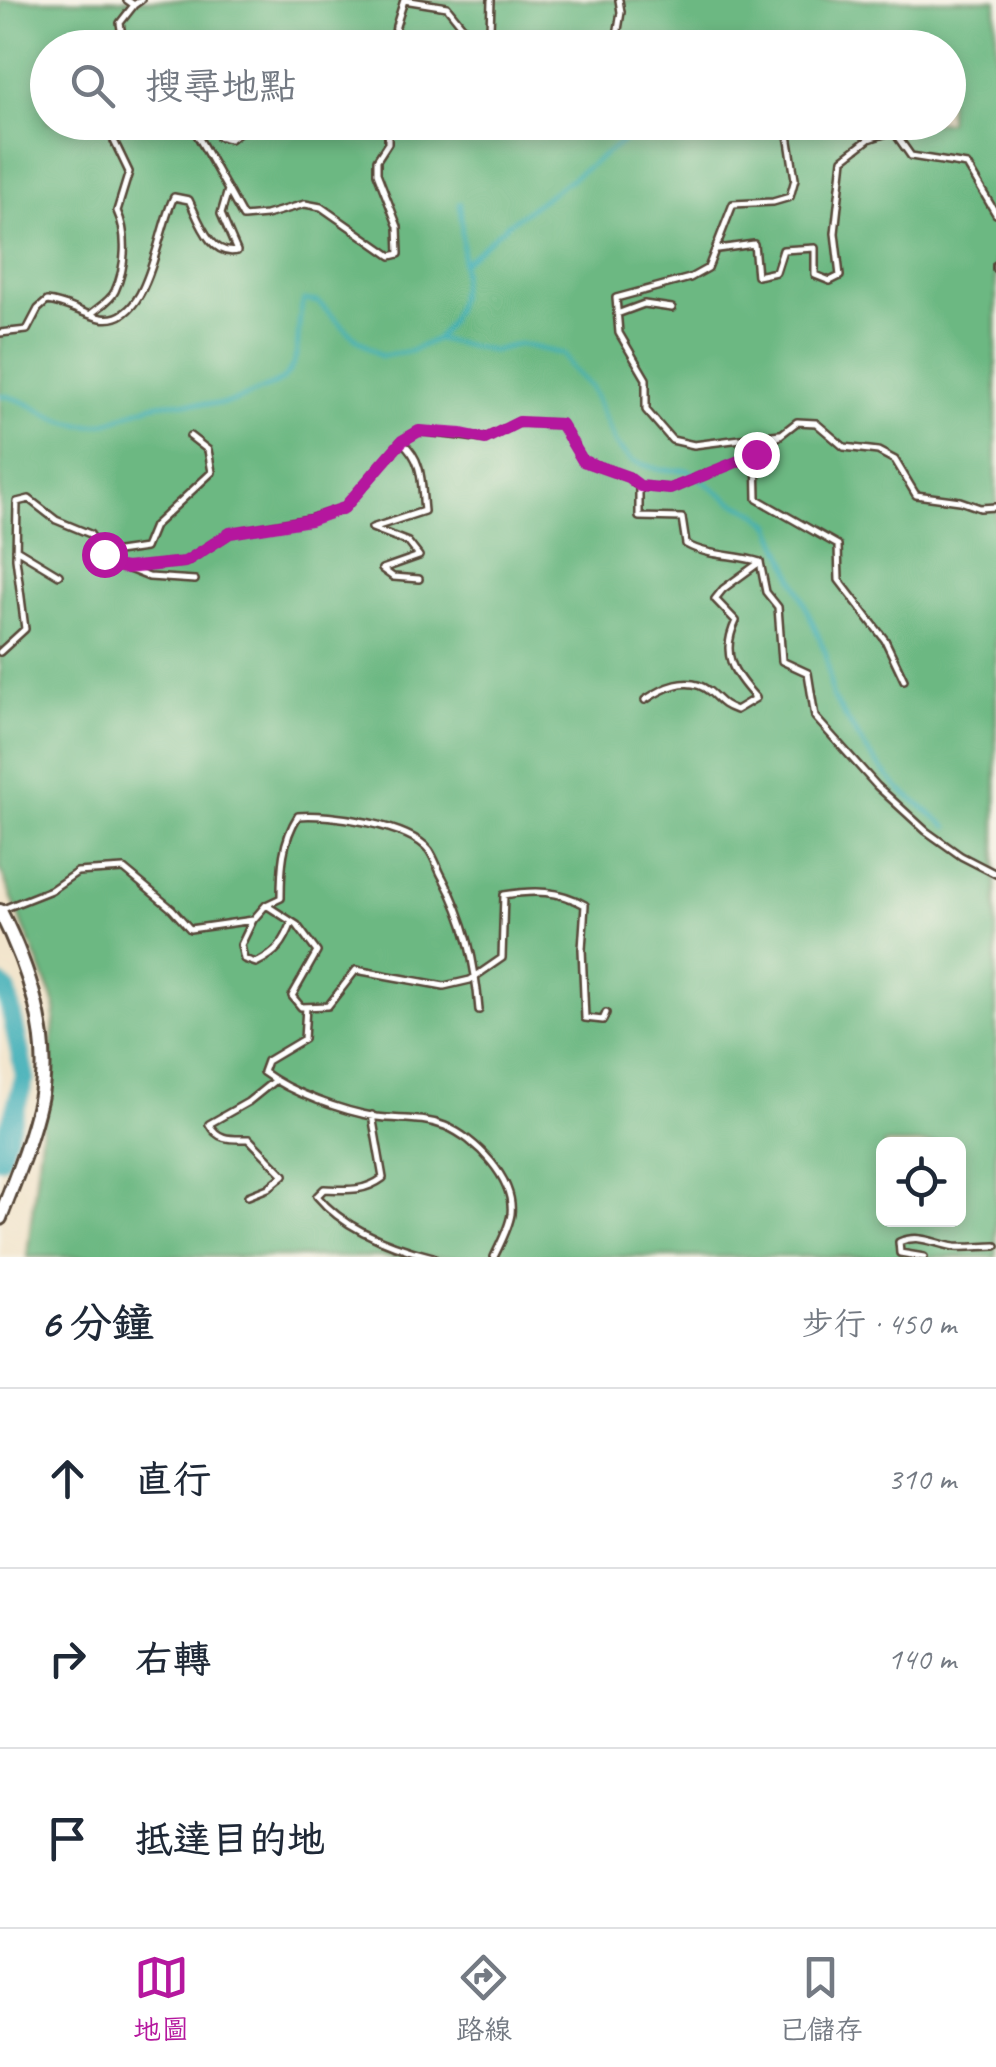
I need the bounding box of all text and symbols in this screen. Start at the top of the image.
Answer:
search box [30,30,966,140]
icon: search [65,58,120,113]
text: 搜尋地點 [145,63,297,110]
route end [734,432,780,478]
route start [82,532,128,578]
map controls [876,1137,966,1227]
button: locate [876,1137,966,1227]
text: 6 分鐘 [40,1297,154,1350]
text: 步行 · 450 m [802,1303,956,1344]
icon: ahead [40,1451,95,1506]
text: 直行 [135,1456,211,1503]
text: 310 m [887,1458,956,1499]
icon: right [40,1631,95,1686]
text: 右轉 [135,1636,211,1683]
text: 140 m [887,1638,956,1679]
icon: arrive [40,1811,95,1866]
text: 抵達目的地 [135,1816,325,1863]
tab: 地圖 [133,1950,189,2047]
tab: 路線 [456,1950,512,2047]
tab: 已儲存 [779,1950,863,2047]

